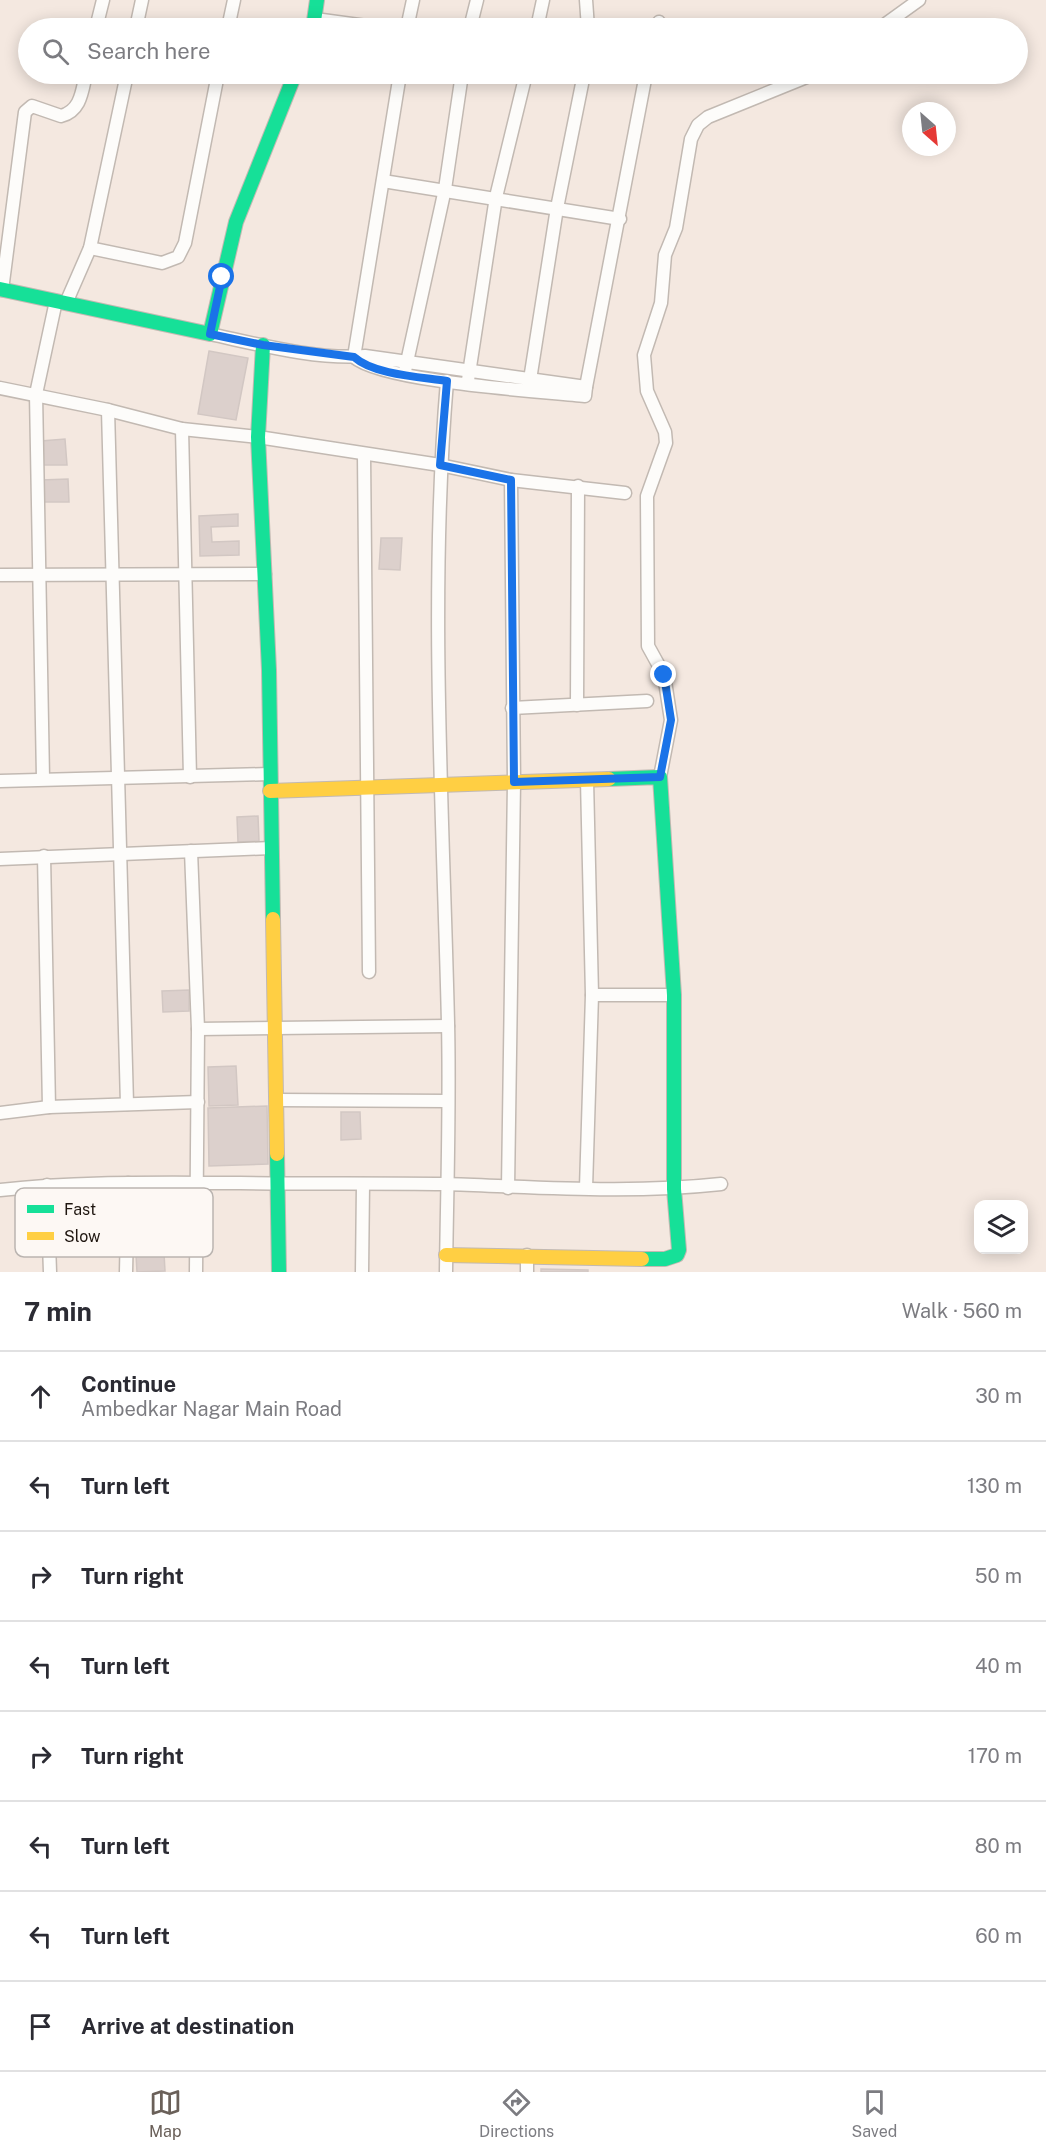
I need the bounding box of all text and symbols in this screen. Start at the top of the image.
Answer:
search box [18,18,1028,84]
icon: search [39,35,72,68]
text: Search here [87,38,211,64]
north arrow [902,102,956,156]
route start [208,263,234,289]
route end [650,661,676,687]
legend [15,1188,213,1257]
text: Fast [64,1200,96,1219]
map controls [974,1200,1028,1254]
button: layers [974,1200,1028,1254]
text: Slow [64,1227,101,1246]
text: 7 min [24,1296,92,1327]
text: Walk · 560 m [902,1299,1022,1323]
text: Continue [81,1371,176,1397]
icon: ahead [24,1380,57,1413]
text: 30 m [975,1384,1022,1408]
text: Ambedkar Nagar Main Road [81,1397,342,1421]
icon: left [24,1470,57,1503]
text: Turn left [81,1473,170,1499]
text: 130 m [967,1474,1022,1498]
icon: right [24,1560,57,1593]
text: Turn right [81,1563,184,1589]
text: 50 m [975,1564,1022,1588]
icon: left [24,1650,57,1683]
text: Turn left [81,1653,170,1679]
text: 40 m [975,1654,1022,1678]
icon: right [24,1740,57,1773]
text: Turn right [81,1743,184,1769]
text: 170 m [968,1744,1022,1768]
icon: left [24,1830,57,1863]
text: Turn left [81,1833,170,1859]
text: 80 m [975,1834,1022,1858]
icon: left [24,1920,57,1953]
text: Turn left [81,1923,170,1949]
text: 60 m [975,1924,1022,1948]
icon: arrive [24,2010,57,2043]
text: Arrive at destination [81,2013,294,2039]
tab: Map [149,2086,182,2141]
tab: Directions [479,2086,554,2141]
tab: Saved [852,2086,897,2141]

